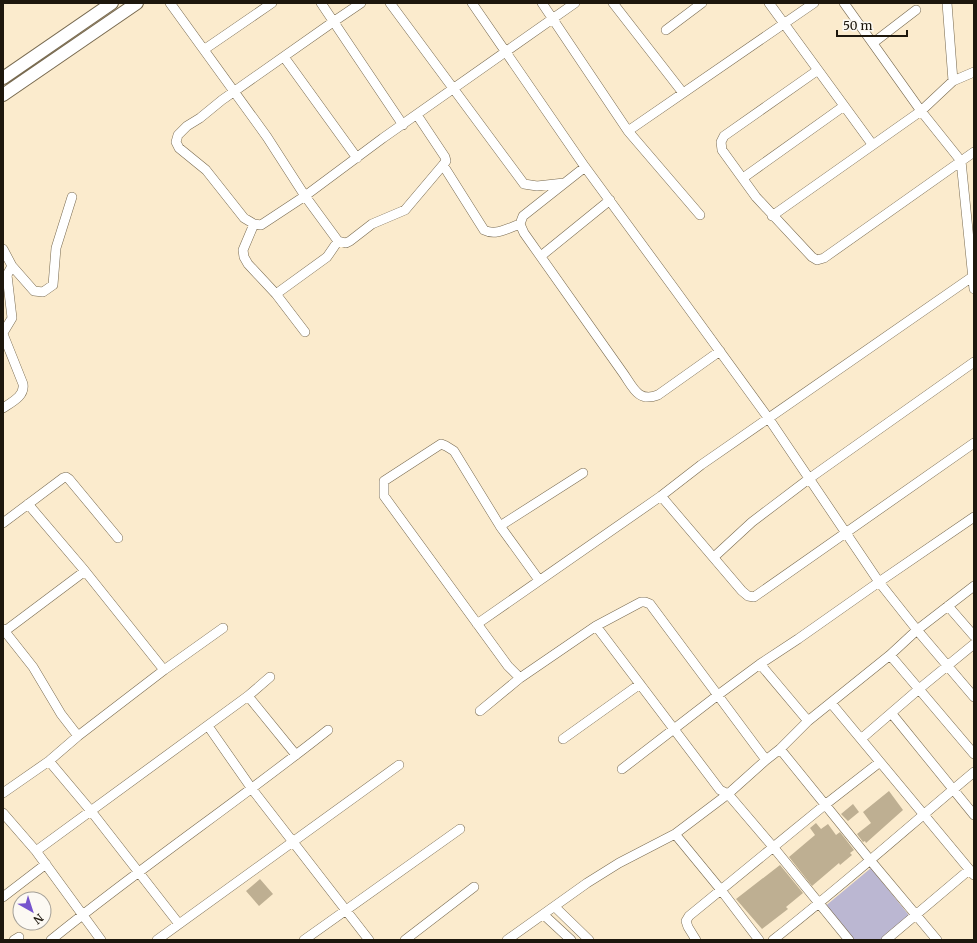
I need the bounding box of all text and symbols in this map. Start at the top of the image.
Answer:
scale bar [837,12,907,38]
text: 50 m [843,18,872,33]
north arrow [12,891,52,931]
text: N [30,911,46,927]

